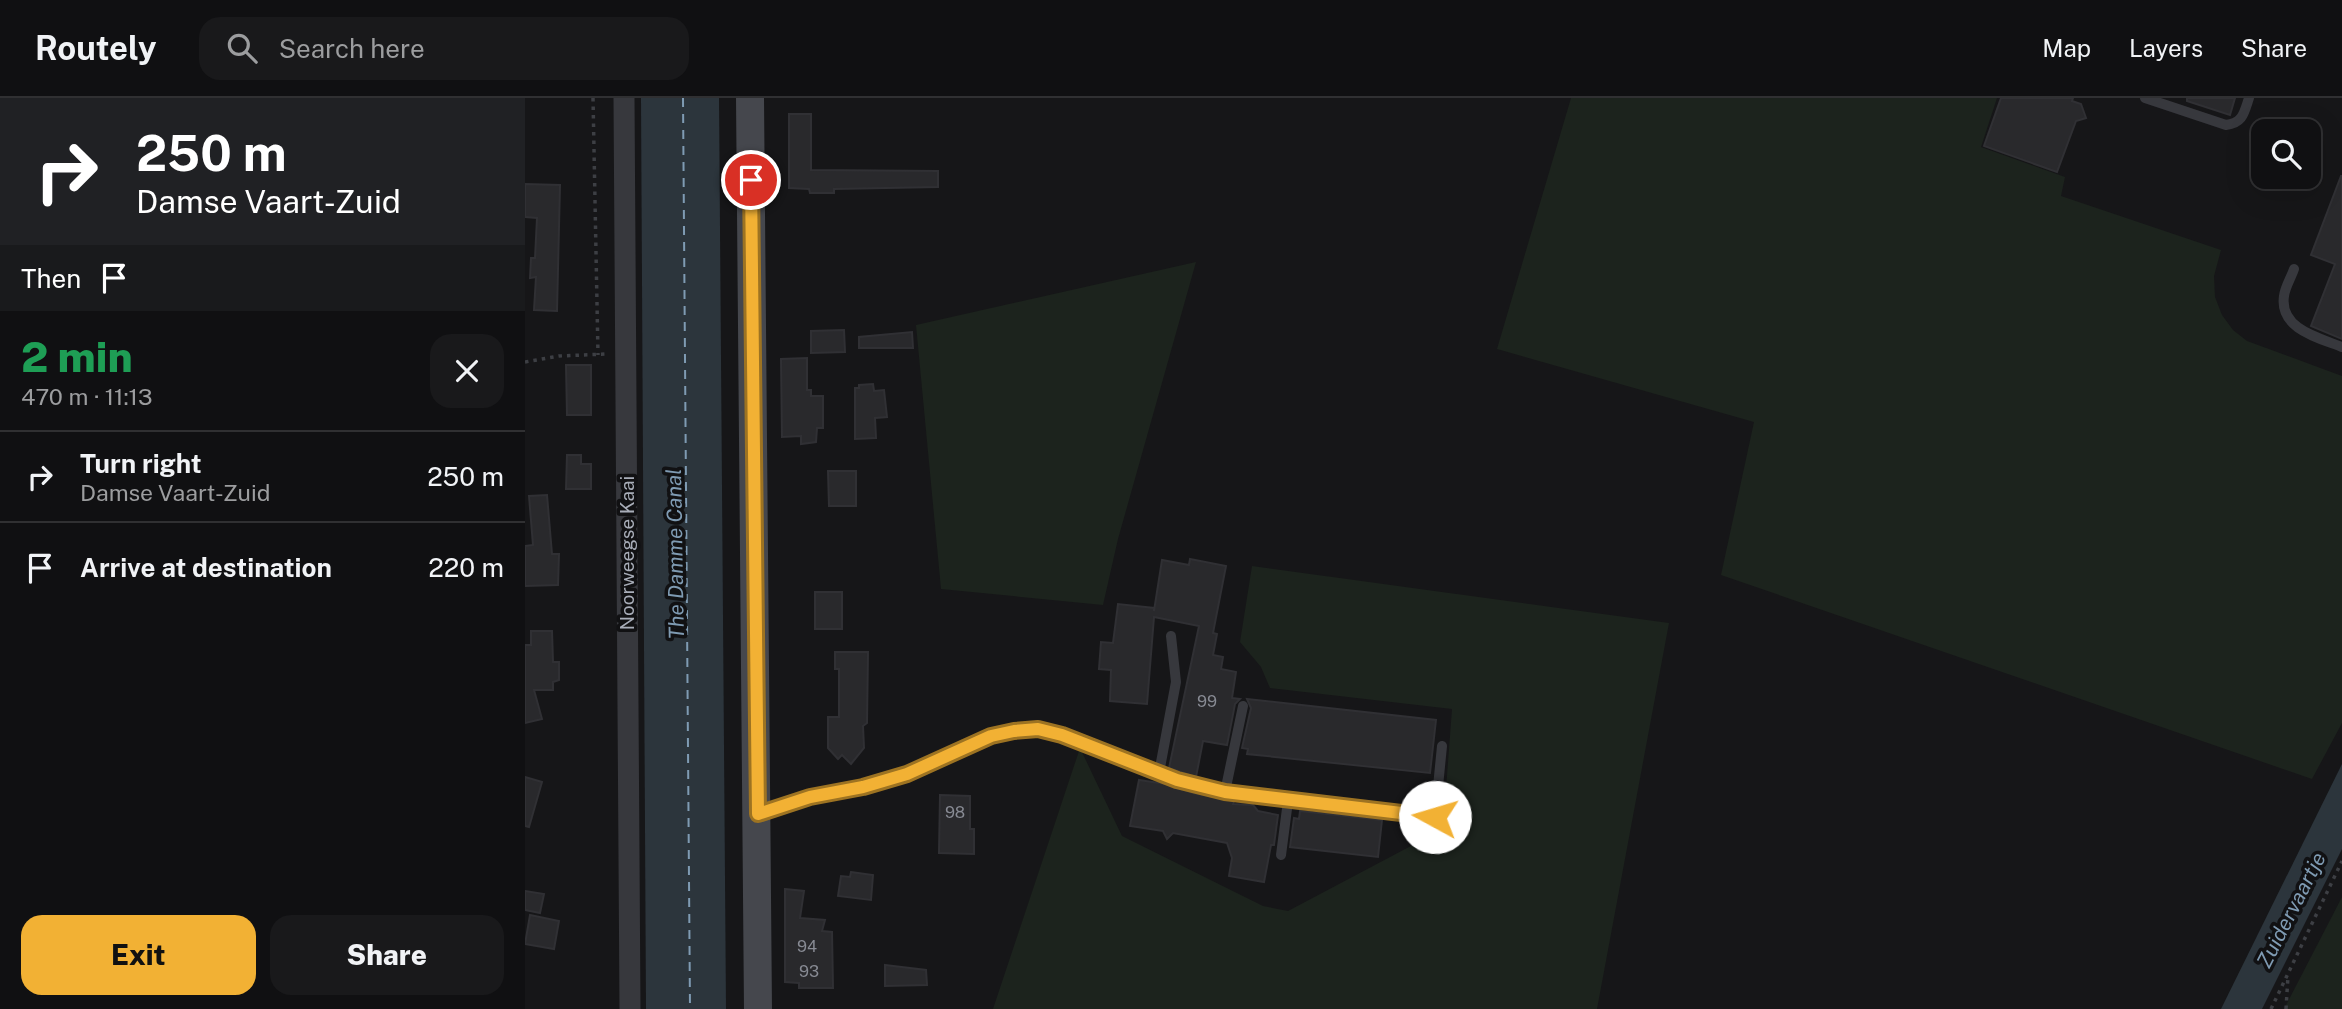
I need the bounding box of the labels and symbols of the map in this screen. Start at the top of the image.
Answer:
pin [721,150,781,210]
water label: The Damme Canal [661,468,689,640]
street label: Noorweegse Kaai [616,476,638,630]
house number: 99 [1197,692,1217,711]
position arrow [1398,780,1472,854]
house number: 98 [945,803,965,822]
water label: Zuidervaartje [2251,848,2331,972]
house number: 94 [797,937,817,956]
house number: 93 [799,962,819,981]

